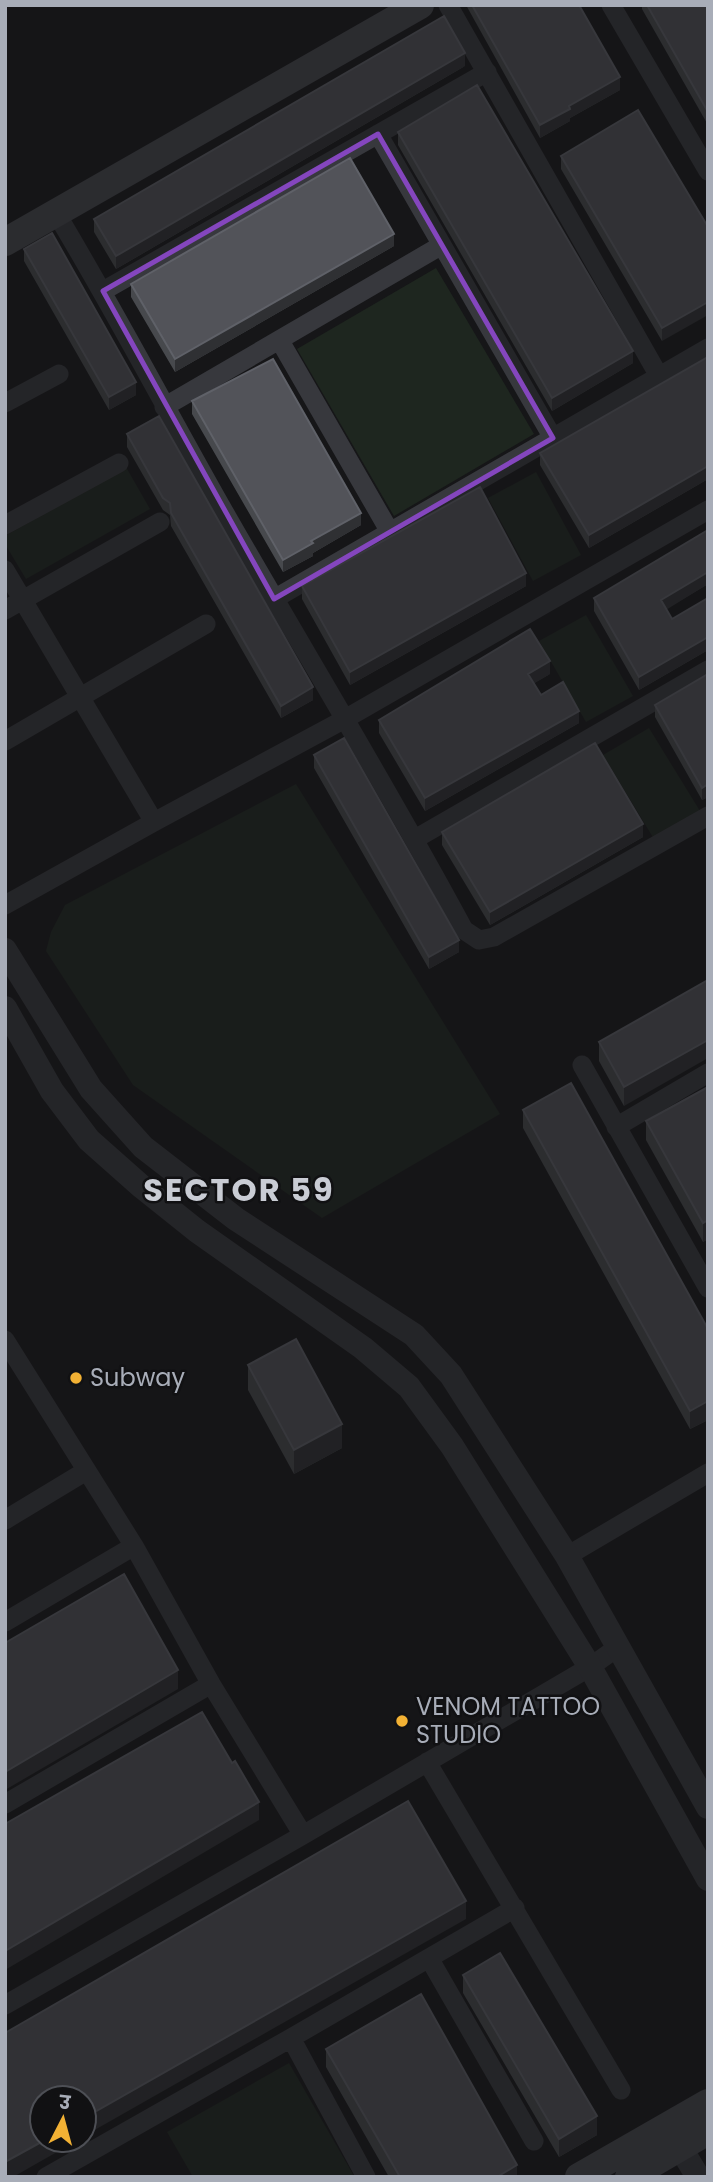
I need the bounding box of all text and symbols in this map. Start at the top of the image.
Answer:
district label: SECTOR 59 [143,1167,335,1212]
place label: Subway [90,1361,186,1394]
marker: Subway [68,1370,84,1386]
place label: VENOM TATTOO STUDIO [416,1690,600,1751]
marker: VENOM TATTOO STUDIO [394,1713,410,1729]
north arrow [28,2084,98,2154]
text: उ [57,2088,73,2117]

